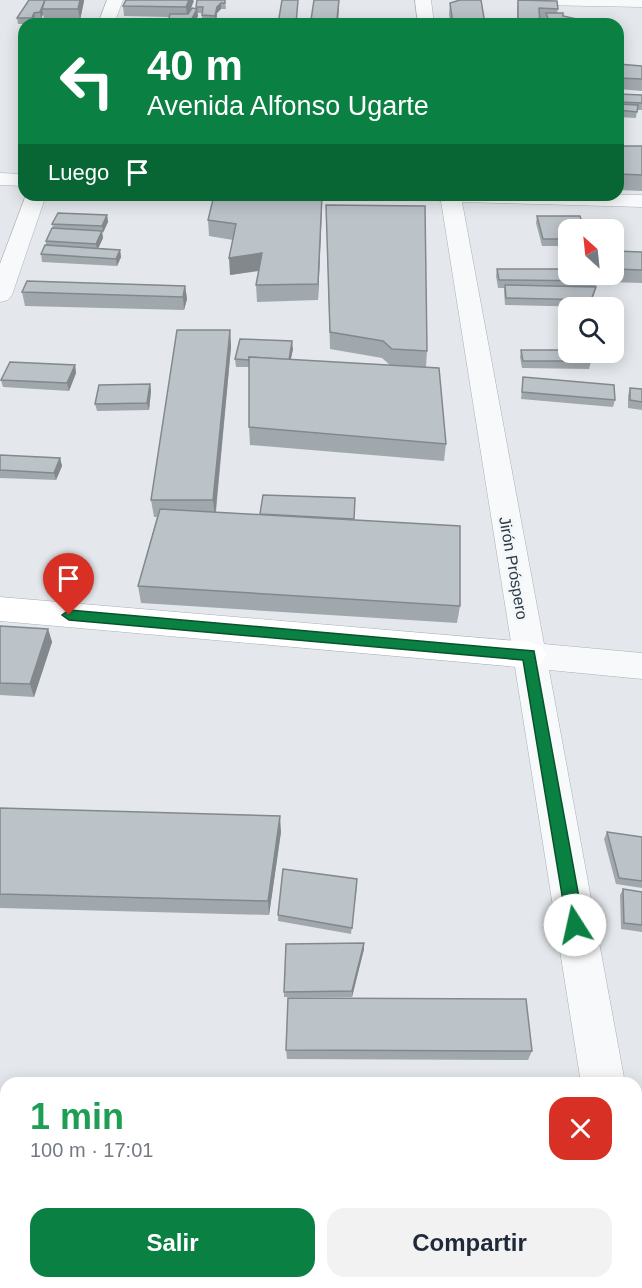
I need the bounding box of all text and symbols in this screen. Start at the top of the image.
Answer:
icon: left [48,42,126,120]
text: 40 m [147,42,243,89]
text: Avenida Alfonso Ugarte [147,91,429,121]
icon: arrive [121,156,154,189]
text: Luego [48,160,109,185]
north arrow [558,219,624,285]
map controls [558,219,624,363]
button: search [558,297,624,363]
street label: Jirón Próspero [496,515,531,621]
pin [43,553,94,615]
icon: arrive [52,562,85,595]
position arrow [543,893,607,957]
text: 1 min [30,1096,124,1137]
button: close [549,1097,612,1160]
text: 100 m · 17:01 [30,1139,153,1161]
button: Salir [30,1208,315,1277]
button: Compartir [327,1208,612,1277]

